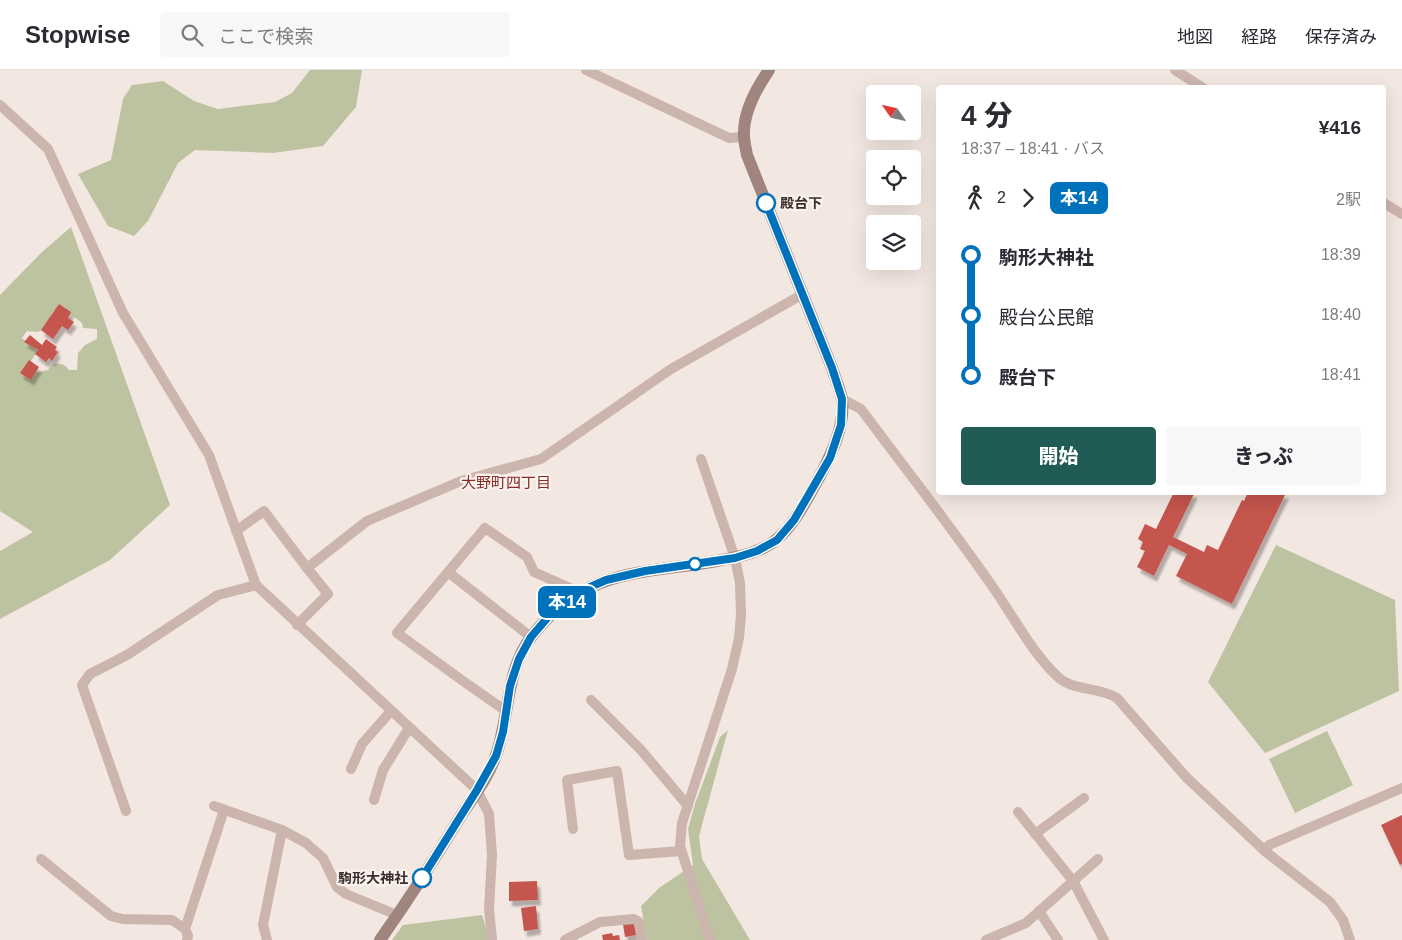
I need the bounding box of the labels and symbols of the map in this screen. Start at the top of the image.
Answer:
north arrow [866,85,921,140]
marker: 殿台下 [756,193,776,213]
place label: 殿台下 [780,195,822,211]
district label: 大野町四丁目 [461,474,551,491]
unlabelled marker [688,557,702,571]
line badge: 本14 [538,586,596,618]
marker: 駒形大神社 [412,868,432,888]
place label: 駒形大神社 [338,870,408,886]

